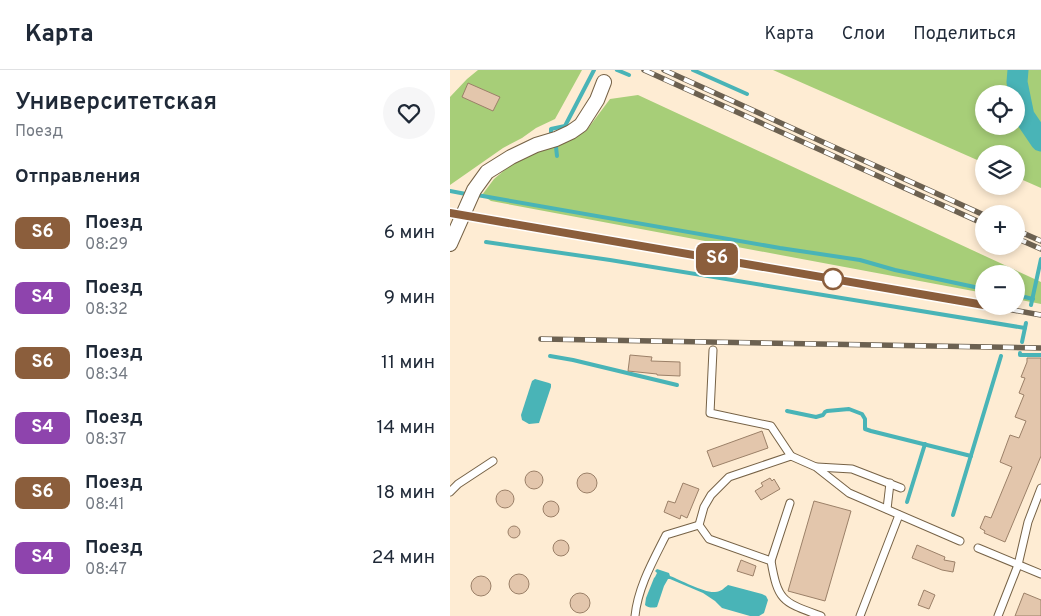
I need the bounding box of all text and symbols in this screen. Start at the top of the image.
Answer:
text: Карта [25,20,94,50]
text: Карта [764,23,814,46]
text: Слои [842,23,885,46]
text: Поделиться [913,23,1016,46]
map controls [975,85,1025,315]
button: locate [975,85,1025,135]
button: heart [383,87,435,139]
text: Университетская [15,88,217,118]
text: Поезд [15,122,63,142]
button: layers [975,145,1025,195]
text: Отправления [15,165,141,189]
button: + [975,205,1025,255]
text: Поезд [85,211,143,235]
text: S6 [31,221,54,244]
text: 6 мин [384,221,435,245]
text: 08:29 [85,235,128,255]
line badge: S6 [694,243,740,275]
text: S6 [706,247,728,270]
button: − [975,265,1025,315]
unlabelled marker [822,268,844,290]
text: Поезд [85,276,143,300]
text: S4 [31,286,54,309]
text: 9 мин [384,286,435,310]
text: 08:32 [85,300,128,320]
text: Поезд [85,341,143,365]
text: S6 [31,351,54,374]
text: 11 мин [381,351,435,375]
text: 08:34 [85,365,128,385]
text: Поезд [85,406,143,430]
text: S4 [31,416,54,439]
text: 14 мин [377,416,435,440]
text: 08:37 [85,430,126,450]
text: Поезд [85,471,143,495]
text: S6 [31,481,54,504]
text: 18 мин [376,481,435,505]
text: 08:41 [85,495,125,515]
text: Поезд [85,536,143,560]
text: S4 [31,546,54,569]
text: 24 мин [372,546,435,570]
text: 08:47 [85,560,127,580]

